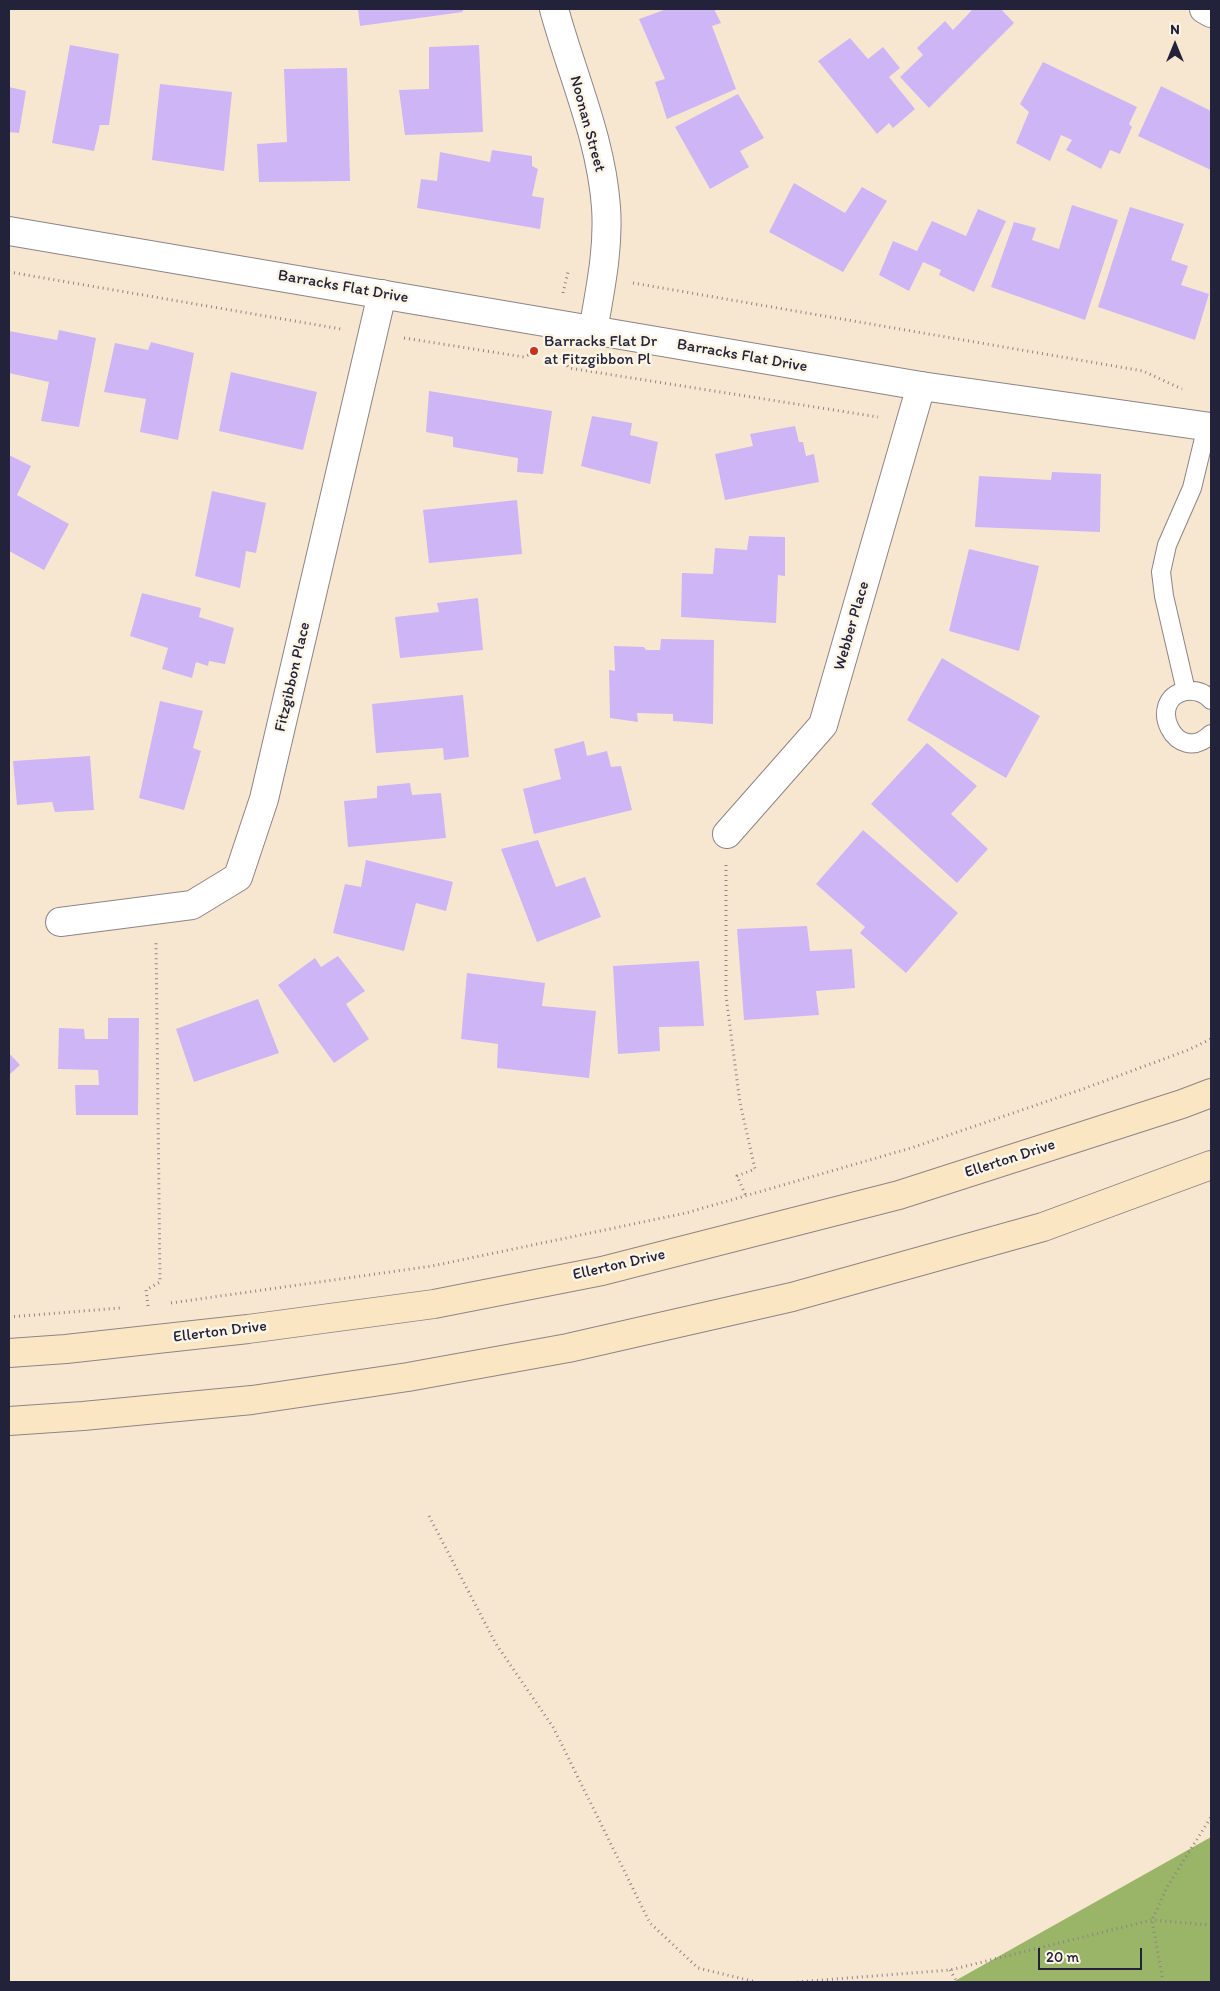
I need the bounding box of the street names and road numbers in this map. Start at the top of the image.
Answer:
street label: Noonan Street [565,74,609,174]
street label: Barracks Flat Drive [276,266,410,308]
street label: Barracks Flat Drive [675,335,809,377]
street label: Webber Place [830,579,874,673]
street label: Fitzgibbon Place [271,620,315,734]
street label: Ellerton Drive [962,1135,1058,1183]
street label: Ellerton Drive [571,1245,667,1285]
street label: Ellerton Drive [172,1317,268,1347]

